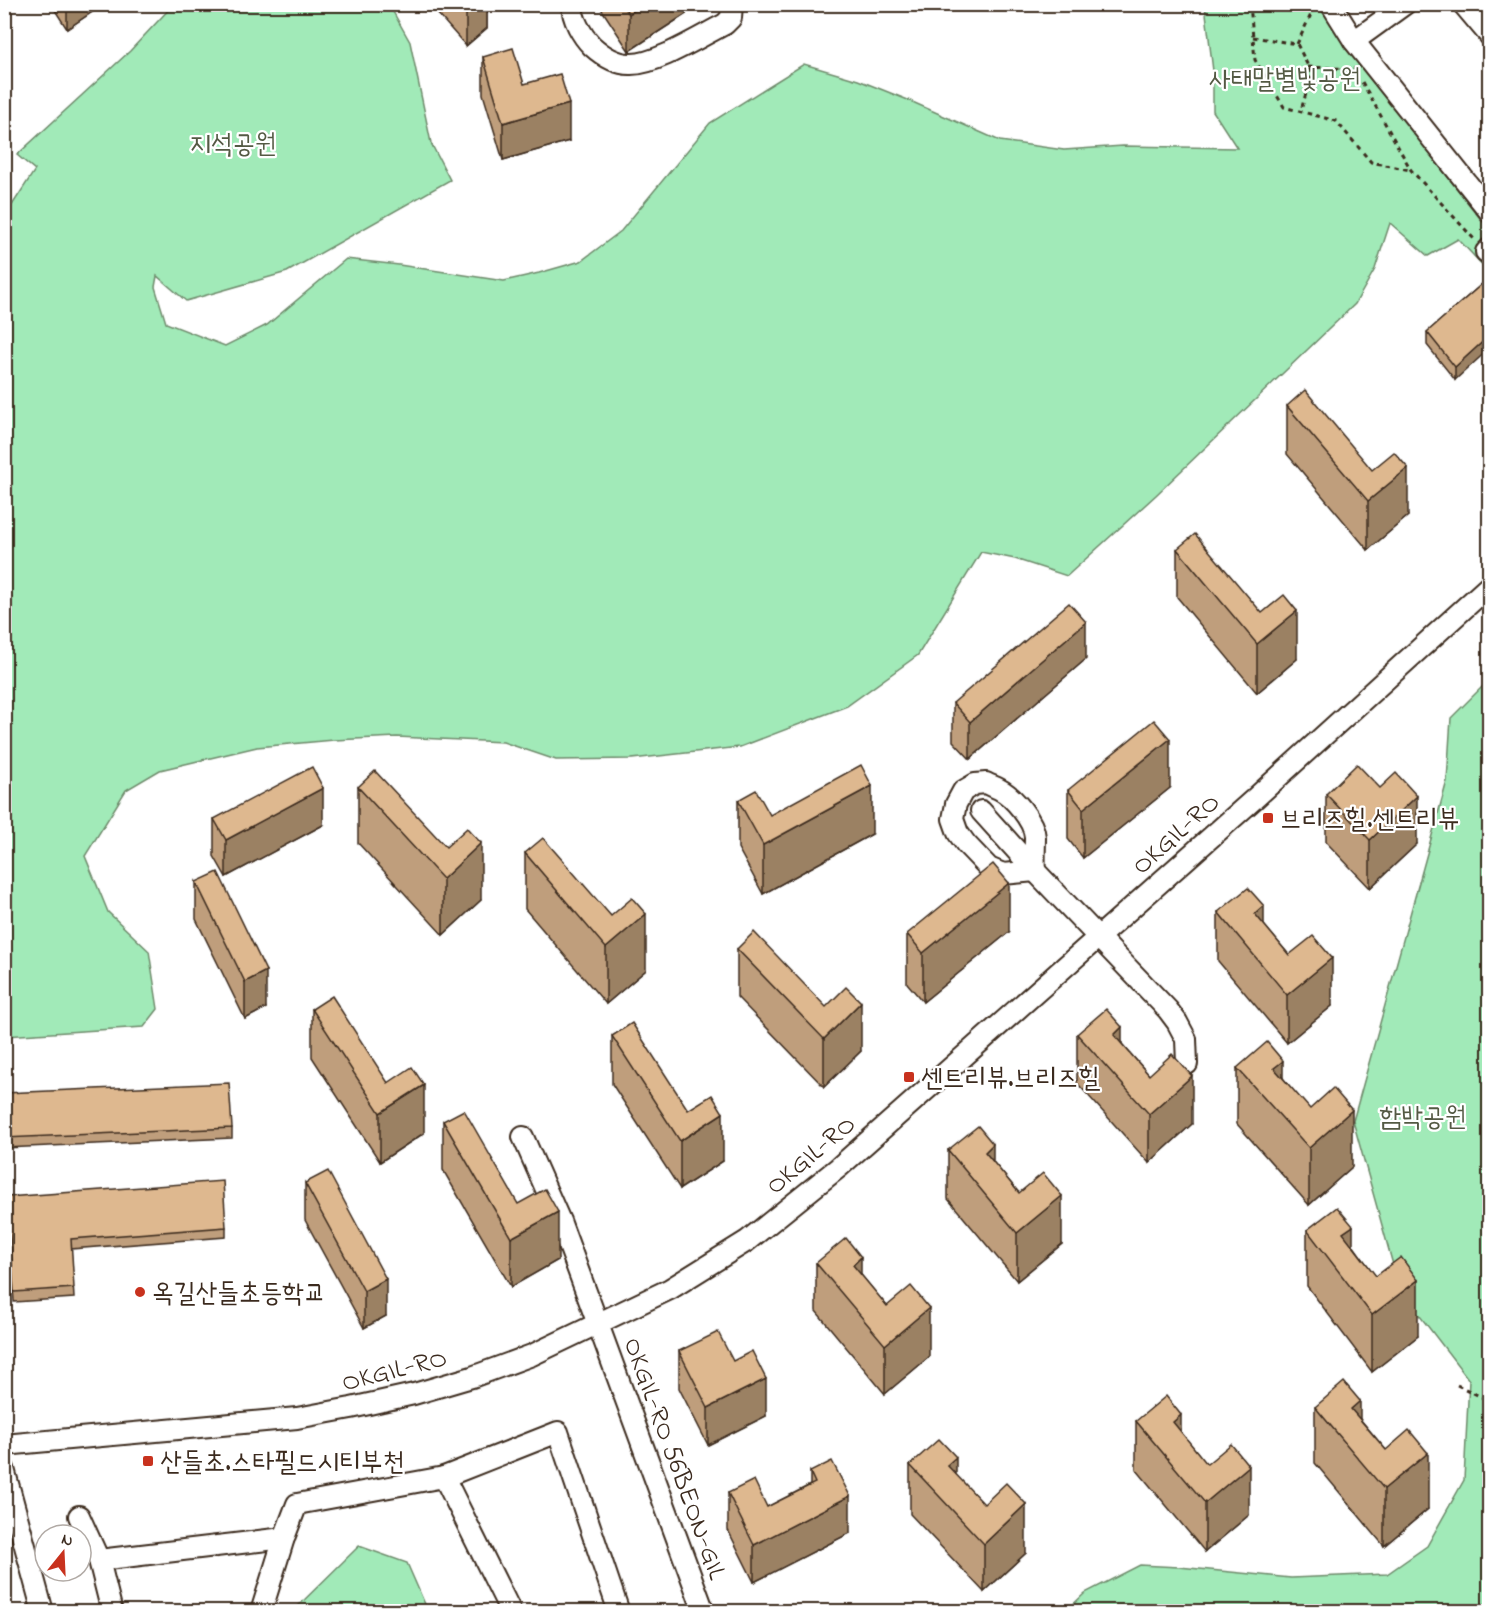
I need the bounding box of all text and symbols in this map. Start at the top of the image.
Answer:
park label: 사태말별빛공원 [1209,61,1361,100]
park label: 지석공원 [190,126,276,165]
street label: OKGIL-RO [1124,785,1230,885]
place label: 브리즈힐.센트리뷰 [1280,801,1459,840]
marker: 브리즈힐.센트리뷰 [1261,811,1275,825]
place label: 센트리뷰.브리즈힐 [921,1060,1101,1099]
marker: 센트리뷰.브리즈힐 [902,1070,916,1084]
park label: 함박공원 [1380,1099,1466,1138]
street label: OKGIL-RO [758,1107,865,1205]
place label: 옥길산들초등학교 [152,1275,326,1314]
marker: 옥길산들초등학교 [133,1285,147,1299]
street label: OKGIL-RO 56BEON-GIL [612,1332,736,1585]
street label: OKGIL-RO [338,1340,451,1403]
place label: 산들초.스타필드시티부천 [160,1444,405,1483]
marker: 산들초.스타필드시티부천 [141,1454,155,1468]
north arrow [33,1523,93,1583]
text: N [58,1528,76,1554]

